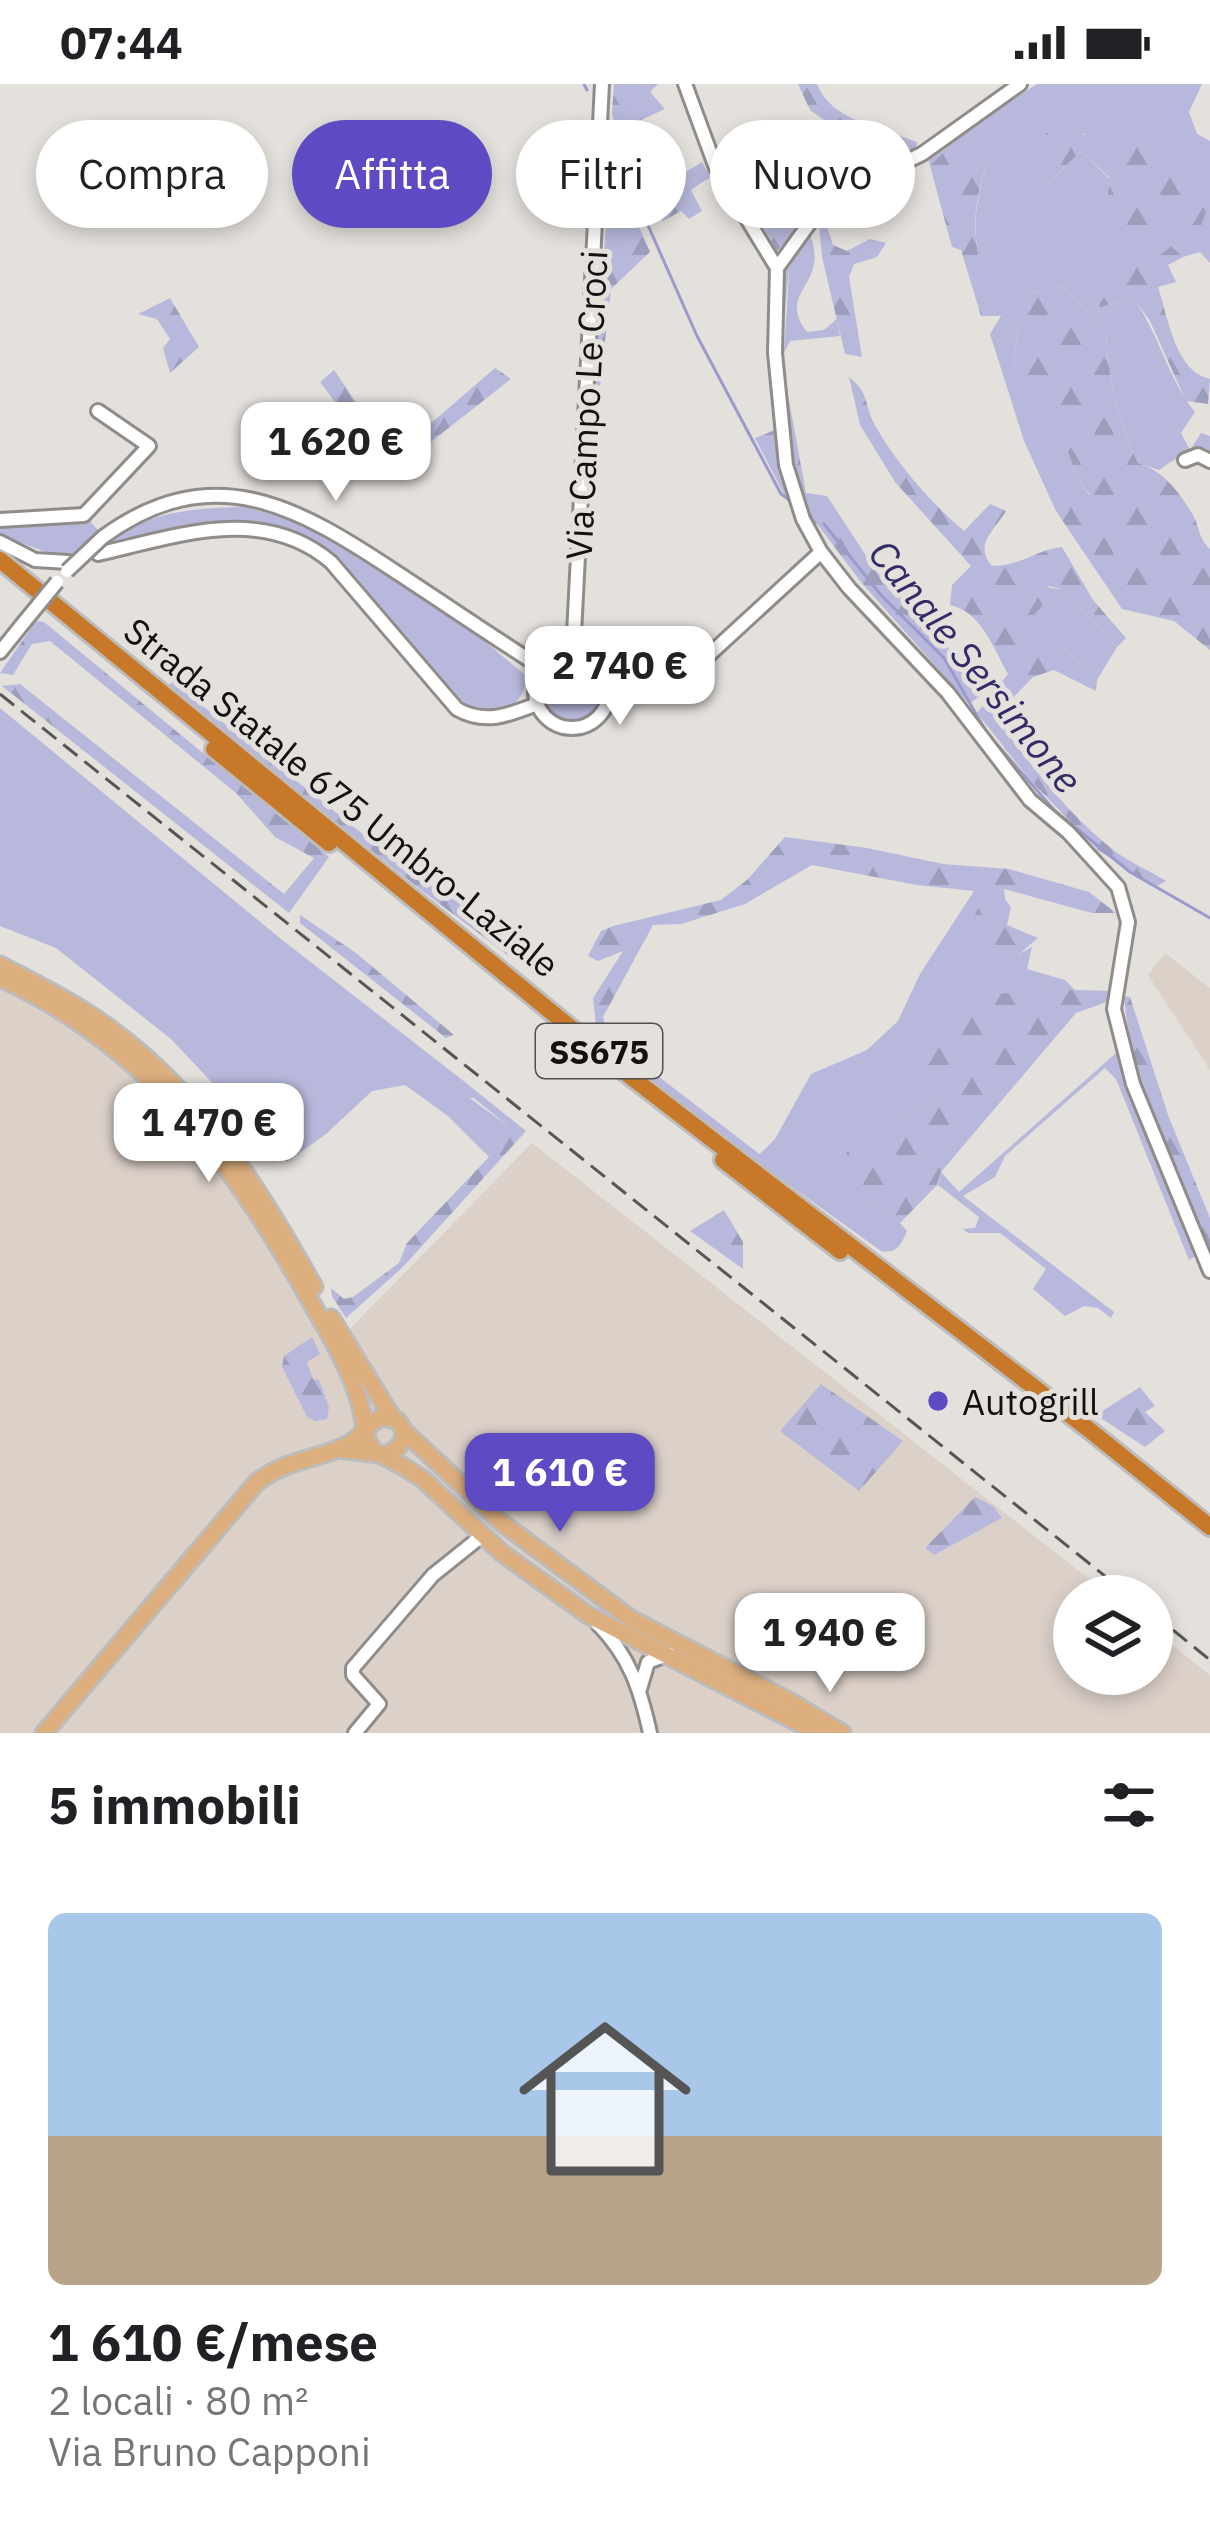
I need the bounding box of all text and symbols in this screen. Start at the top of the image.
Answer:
text: 07:44 [60,13,183,71]
chip: Compra [36,120,268,228]
chip: Affitta [292,120,492,228]
chip: Filtri [516,120,686,228]
chip: Nuovo [710,120,915,228]
street label: Via Campo Le Croci [554,249,618,561]
pin: 1 620 € [225,402,447,504]
text: 1 620 € [268,415,404,466]
water label: Canale Sersimone [858,529,1094,803]
street label: Strada Statale 675 Umbro-Laziale [115,607,569,987]
pin: 2 740 € [509,626,731,728]
text: 2 740 € [552,639,688,690]
road number: SS675 [536,1024,662,1078]
pin: 1 470 € [98,1083,320,1185]
text: 1 470 € [141,1096,277,1147]
place label: Autogrill [962,1378,1099,1425]
marker: Autogrill [925,1388,951,1414]
pin: 1 610 € [449,1433,671,1535]
text: 1 610 € [492,1446,628,1497]
map controls [1053,1575,1173,1695]
button: layers [1053,1575,1173,1695]
pin: 1 940 € [719,1593,941,1695]
text: 1 940 € [762,1606,898,1657]
text: 5 immobili [48,1772,301,1838]
icon: filters [1096,1772,1162,1838]
icon: home [497,1991,713,2207]
text: 1 610 €/mese [48,2309,378,2375]
text: 2 locali · 80 m² [48,2375,309,2426]
text: Via Bruno Capponi [48,2426,371,2477]

